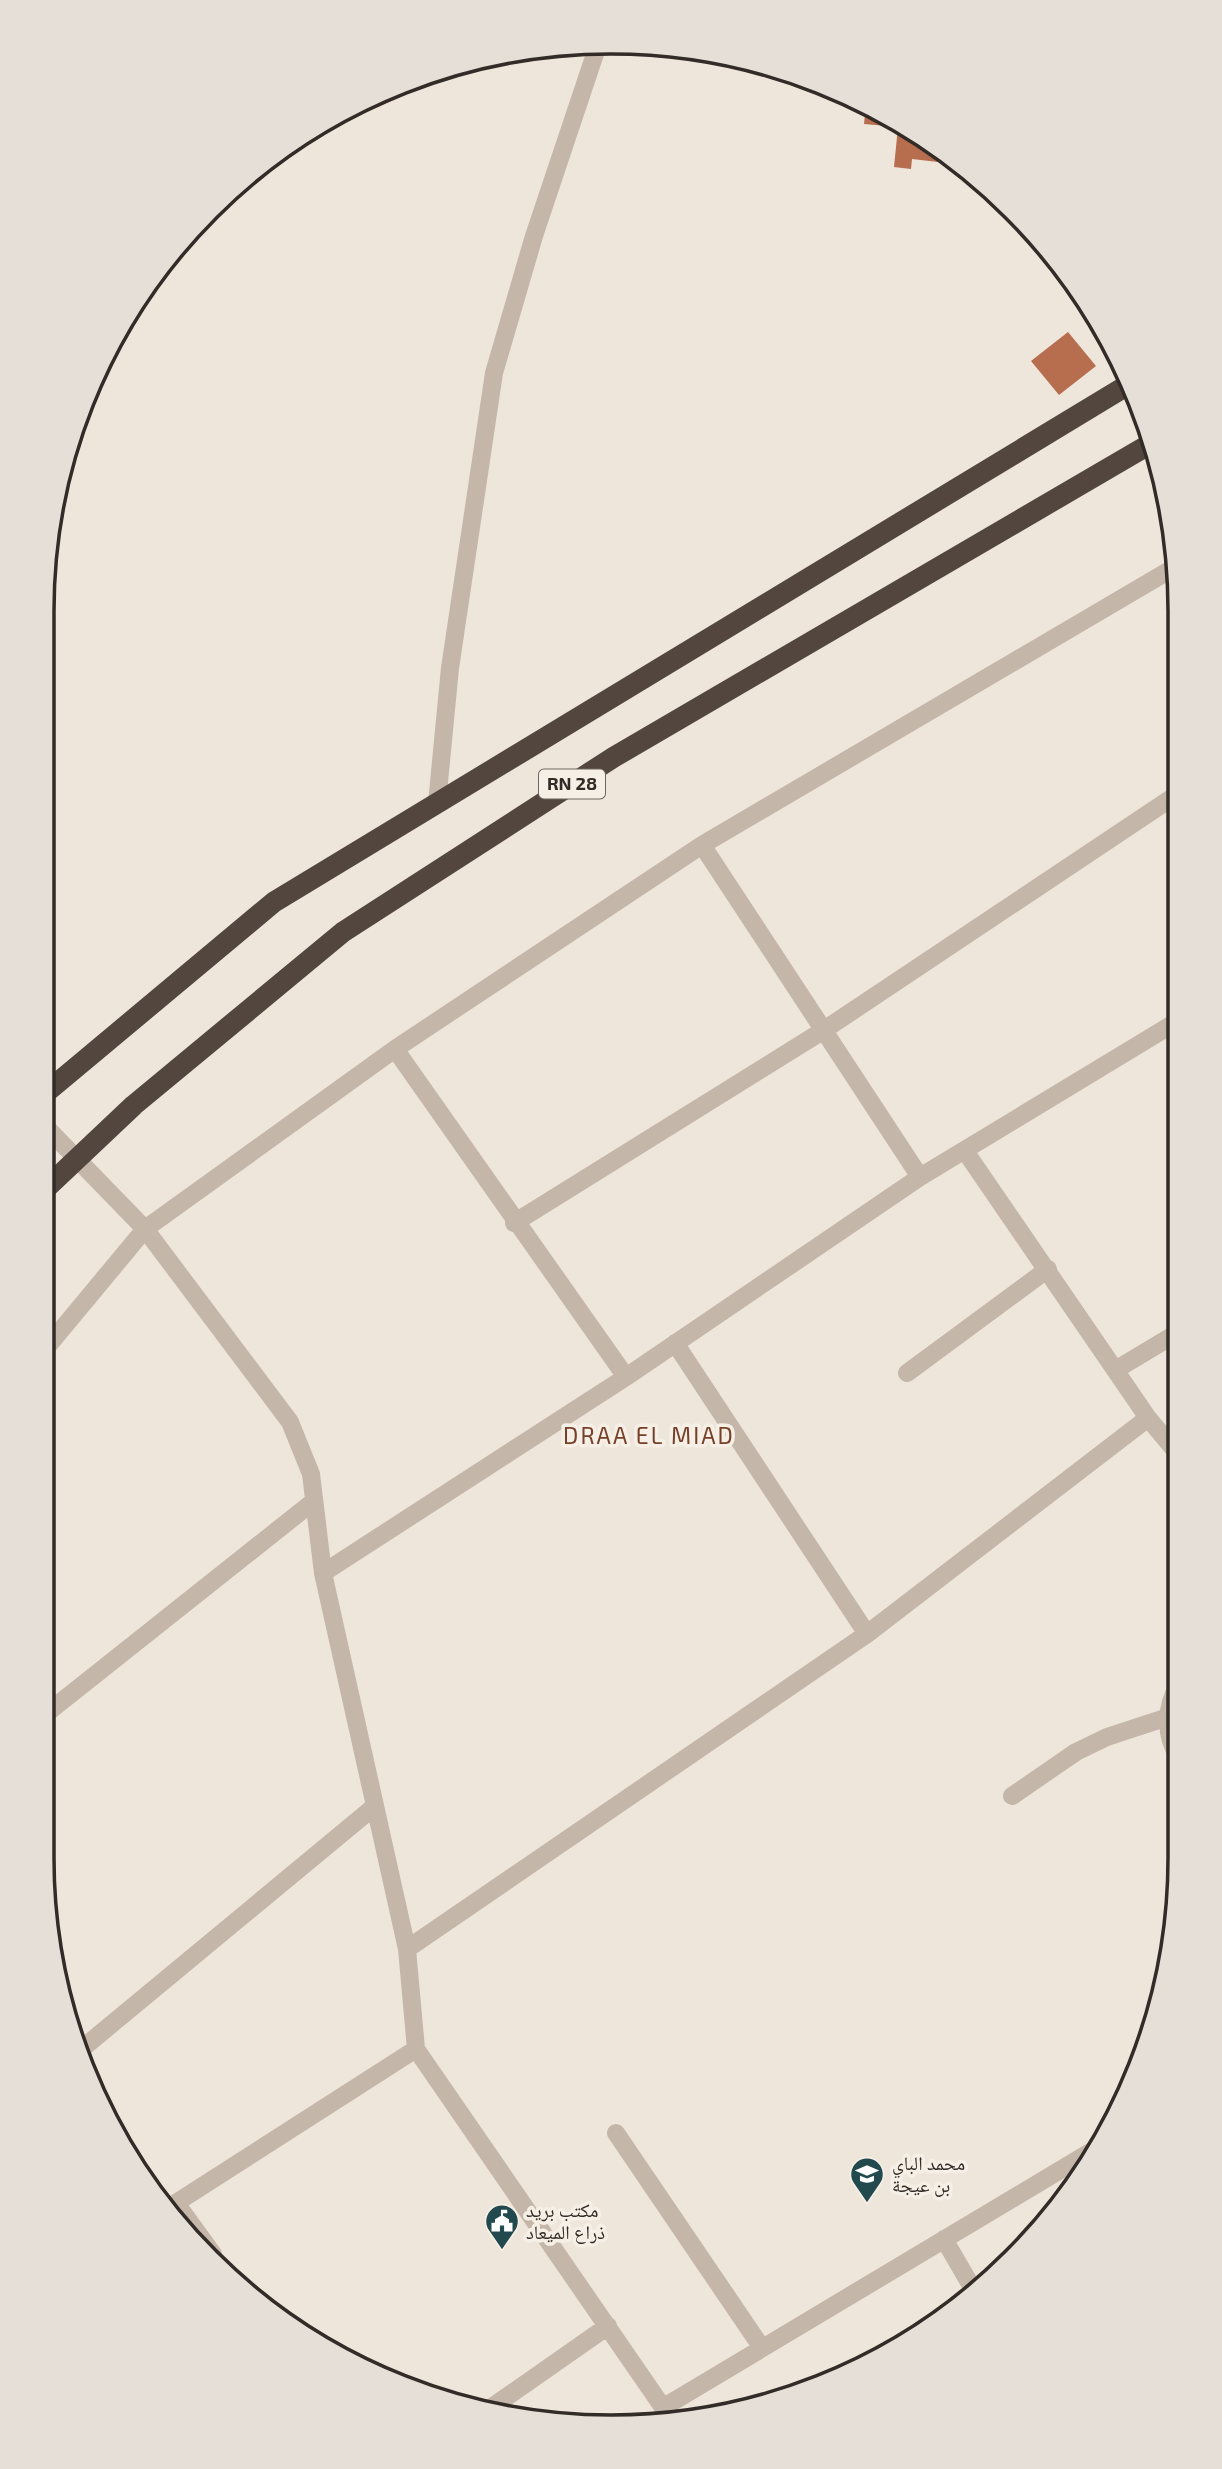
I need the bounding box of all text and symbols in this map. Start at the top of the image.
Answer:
road number: RN 28 [539,770,605,798]
district label: DRAA EL MIAD [563,1421,735,1449]
place label: محمد الباي بن عيجة [892,2151,965,2197]
school or university icon: محمد الباي بن عيجة [848,2155,886,2204]
place label: مكتب بريد ذراع الميعاد [526,2198,605,2244]
public building icon: مكتب بريد ذراع الميعاد [483,2202,521,2251]

